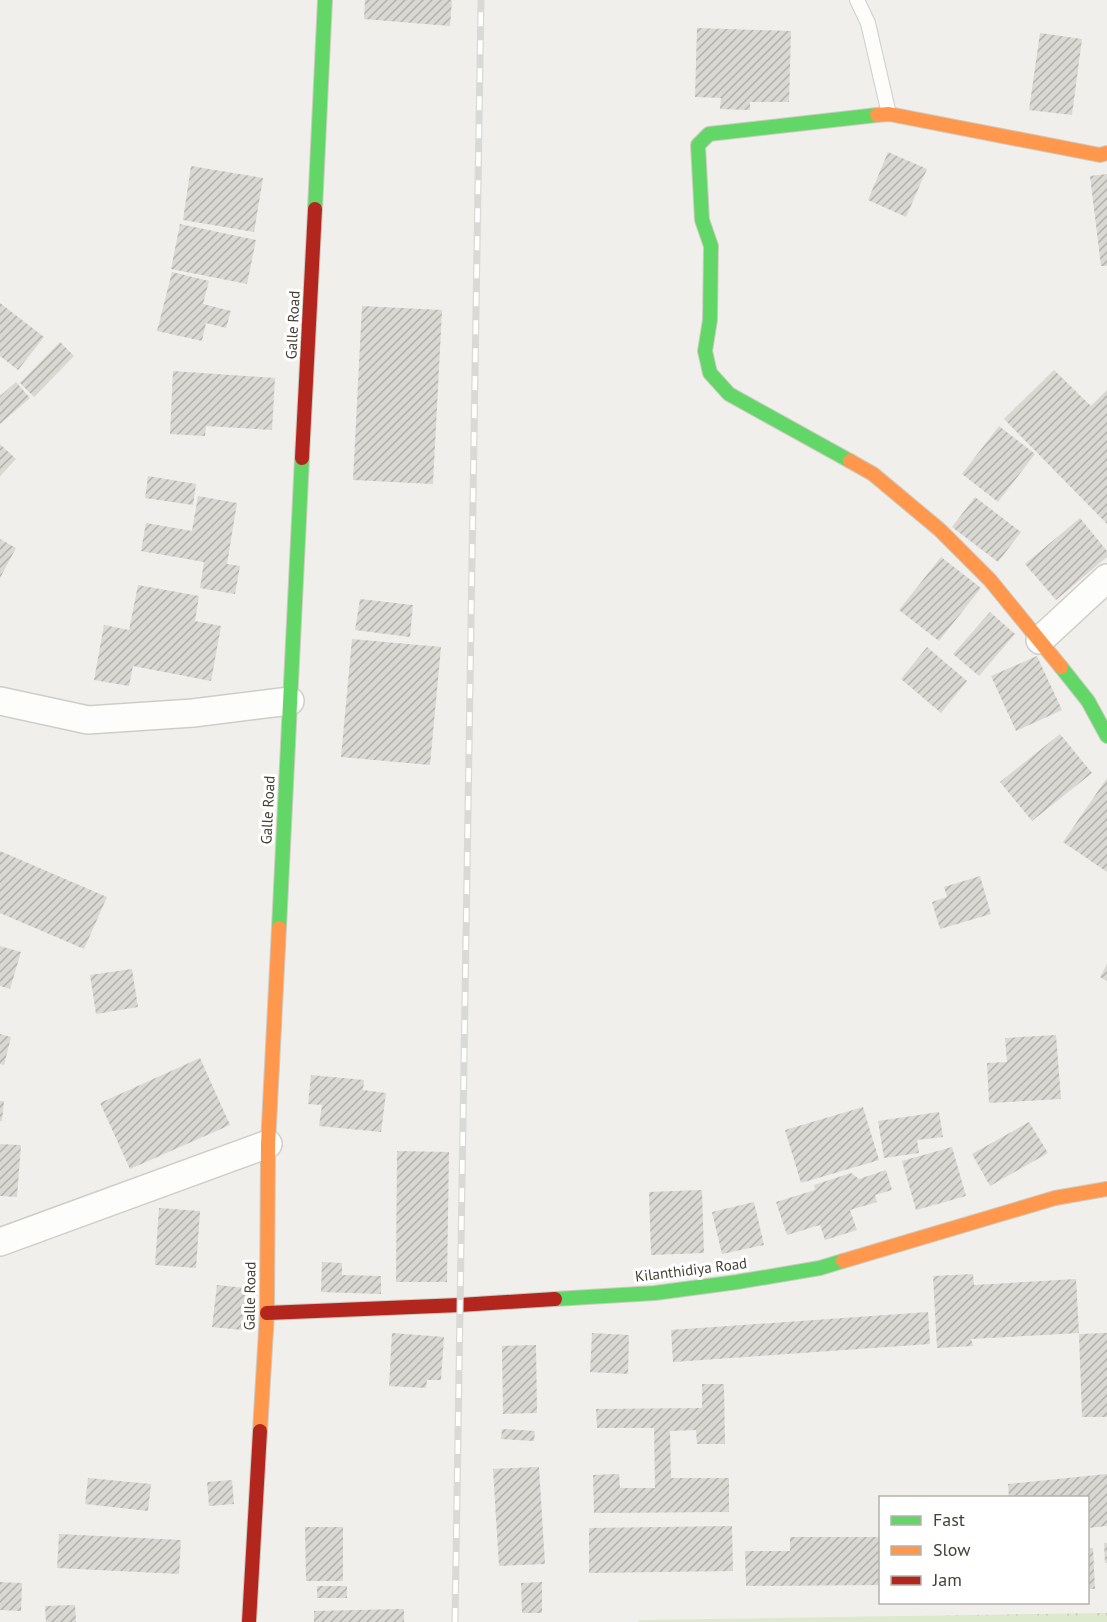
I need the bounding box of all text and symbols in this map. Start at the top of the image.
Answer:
street label: Galle Road [281,290,304,360]
street label: Galle Road [256,775,279,845]
street label: Kilanthidiya Road [634,1253,748,1286]
street label: Galle Road [239,1261,260,1331]
legend [879,1496,1089,1604]
text: Fast [933,1508,965,1531]
text: Slow [933,1538,971,1561]
text: Jam [932,1568,962,1591]

